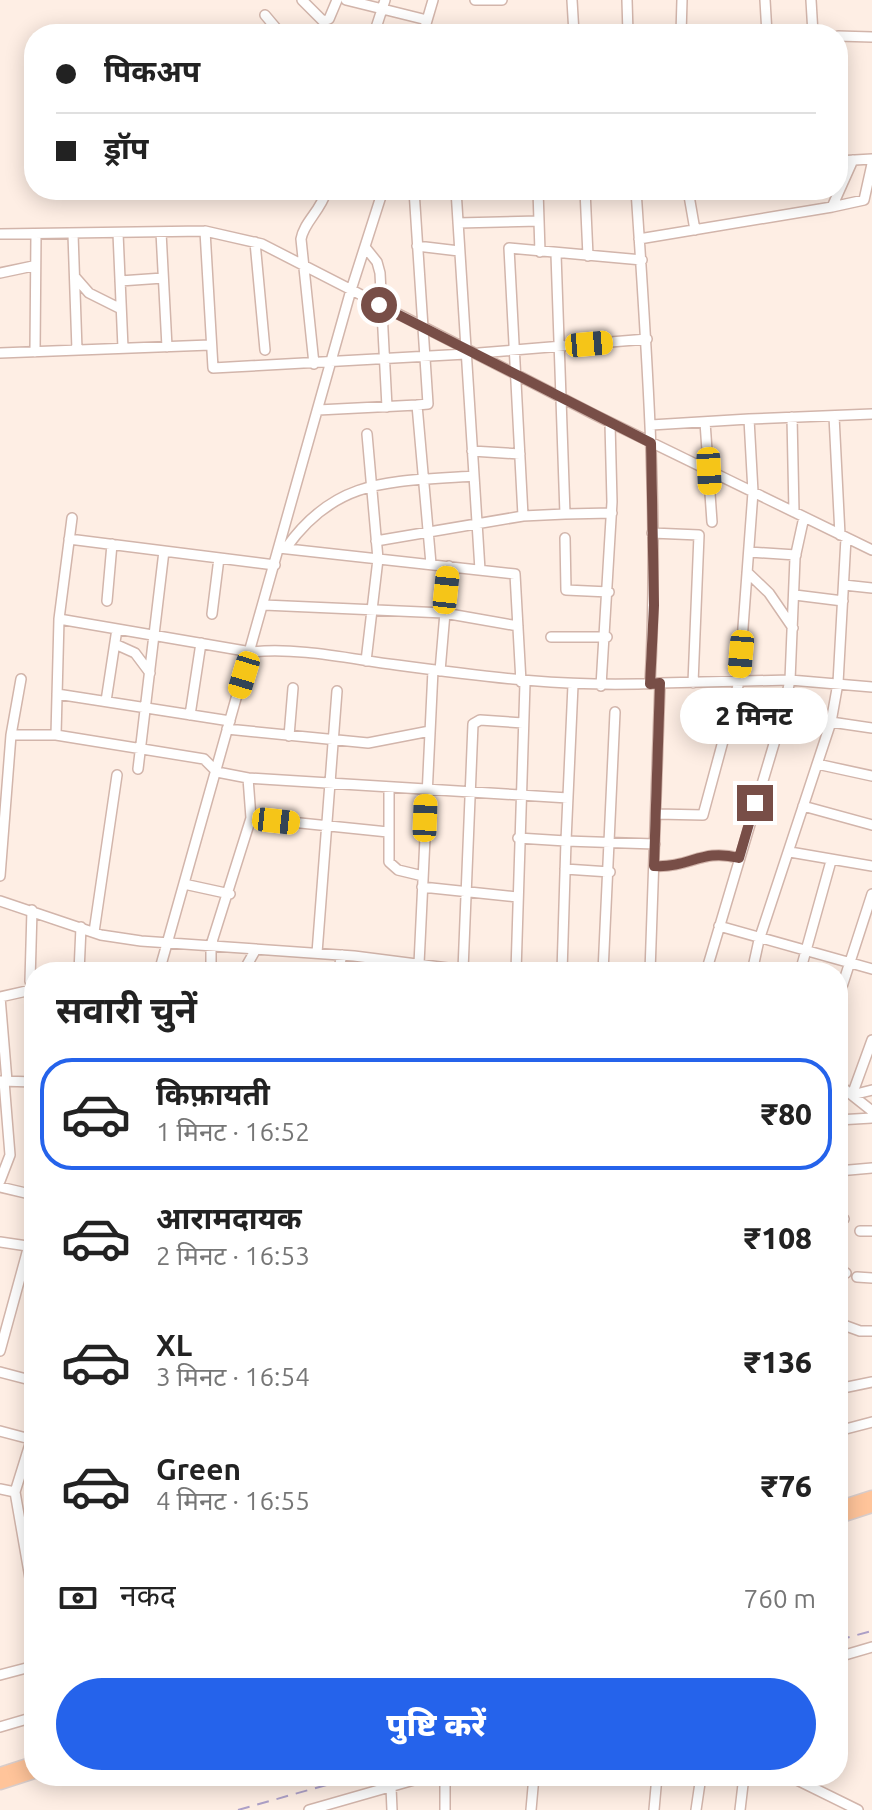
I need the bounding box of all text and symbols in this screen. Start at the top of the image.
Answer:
text: पिकअप [104,54,200,88]
text: ड्रॉप [104,131,148,165]
route start [361,287,397,323]
car [564,330,614,358]
car [696,446,722,496]
car [432,565,460,615]
car [727,629,755,679]
car [226,649,262,701]
callout: 2 मिनट [681,687,829,743]
text: 2 मिनट [716,701,792,730]
route end [737,785,773,821]
car [412,794,438,842]
car [251,807,301,835]
text: सवारी चुनें [56,989,197,1030]
text: किफ़ायती [156,1077,270,1111]
icon: car [60,1078,132,1150]
text: ₹80 [761,1097,812,1131]
text: 1 मिनट · 16:52 [156,1117,310,1146]
text: आरामदायक [156,1201,302,1235]
icon: car [60,1202,132,1274]
text: ₹108 [744,1221,812,1255]
text: 2 मिनट · 16:53 [156,1241,310,1270]
icon: car [60,1326,132,1398]
text: XL [156,1328,192,1362]
text: ₹136 [744,1345,812,1379]
text: 3 मिनट · 16:54 [156,1362,310,1391]
icon: car [60,1450,132,1522]
text: Green [156,1452,241,1486]
text: ₹76 [761,1469,812,1503]
text: 4 मिनट · 16:55 [156,1486,310,1515]
icon: cash [56,1576,100,1620]
text: नकद [120,1578,176,1612]
text: 760 m [744,1584,816,1613]
button: पुष्टि करें [56,1678,816,1770]

